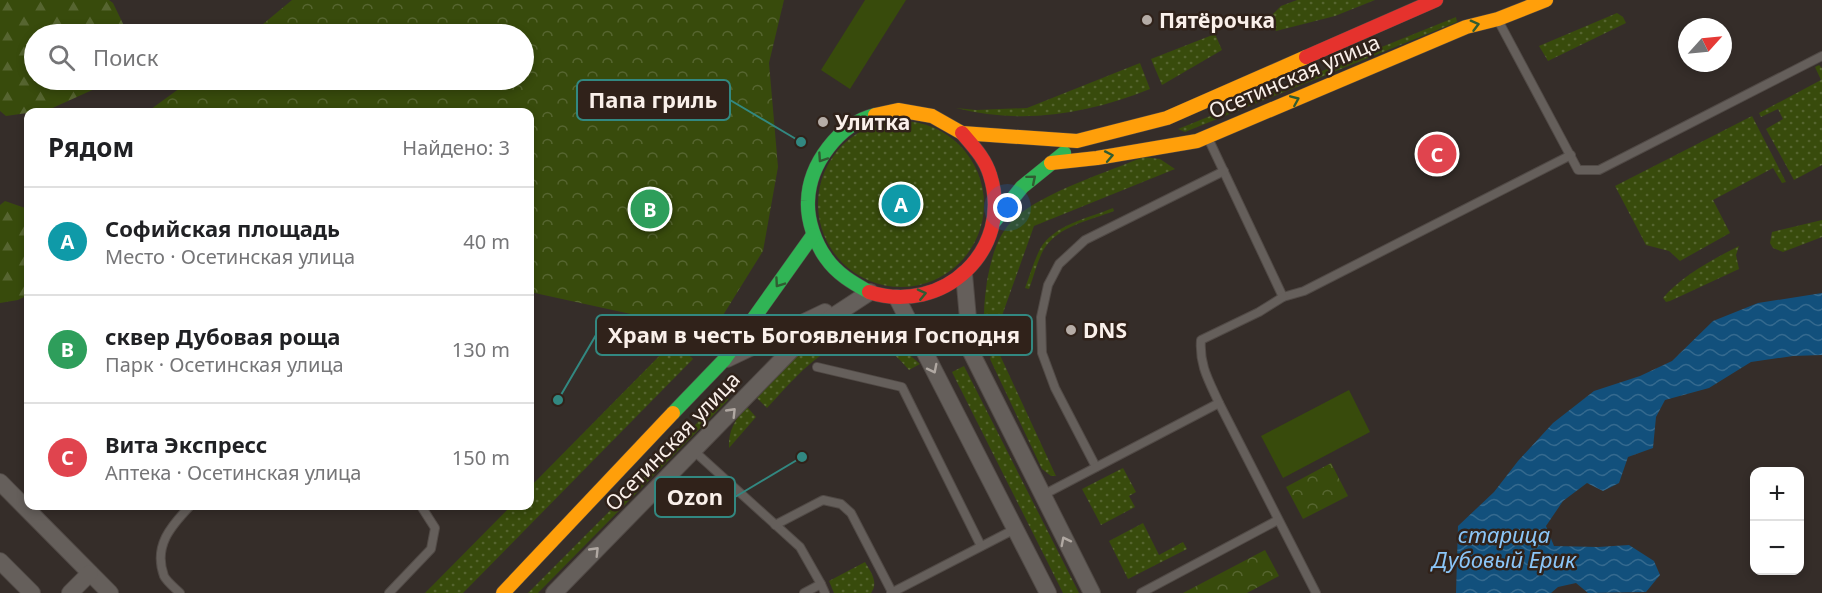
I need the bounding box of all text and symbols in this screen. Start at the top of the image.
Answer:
place label: Пятёрочка [1159,6,1275,34]
marker: Пятёрочка [1140,13,1154,27]
north arrow [1678,18,1732,72]
one-way arrow [1469,20,1480,32]
search box [24,24,534,90]
street label: Осетинская улица [1204,27,1384,125]
icon: search [45,41,78,74]
text: Поиск [93,42,158,72]
callout: Папа гриль [577,80,730,120]
text: Папа гриль [589,84,717,114]
one-way arrow [1289,95,1300,107]
place label: Улитка [835,108,910,136]
marker: Улитка [816,115,830,129]
text: Рядом [48,129,134,165]
pin: C [1418,132,1456,176]
text: Найдено: 3 [402,134,510,161]
one-way arrow [1104,150,1114,163]
one-way arrow [817,152,829,162]
one-way arrow [1025,175,1036,186]
pin: A [882,182,920,226]
pin: B [630,186,670,232]
your location [993,193,1022,222]
text: Софийская площадь [105,213,340,243]
text: A [61,228,74,255]
text: 40 m [463,228,510,255]
text: Место · Осетинская улица [105,243,355,270]
one-way arrow [775,276,786,287]
one-way arrow [917,288,927,301]
callout: Храм в честь Богоявления Господня [596,315,1032,355]
place label: DNS [1083,316,1127,344]
text: Храм в честь Богоявления Господня [608,319,1020,349]
text: сквер Дубовая роща [105,321,340,351]
marker: DNS [1064,323,1078,337]
text: B [61,336,74,363]
text: 130 m [452,336,510,363]
text: Парк · Осетинская улица [105,351,344,378]
one-way arrow [926,362,938,373]
street label: Осетинская улица [598,365,746,517]
one-way arrow [724,408,735,419]
text: Вита Экспресс [105,429,267,459]
text: C [61,444,74,471]
text: 150 m [452,444,510,471]
text: Аптека · Осетинская улица [105,459,361,486]
map controls [1750,467,1804,575]
button: + [1750,467,1804,521]
callout: Ozon [655,477,735,517]
text: Ozon [667,481,723,511]
water label: старица Дубовый Ерик [1430,519,1577,574]
button: − [1750,521,1804,575]
one-way arrow [1061,536,1073,547]
one-way arrow [588,548,599,559]

